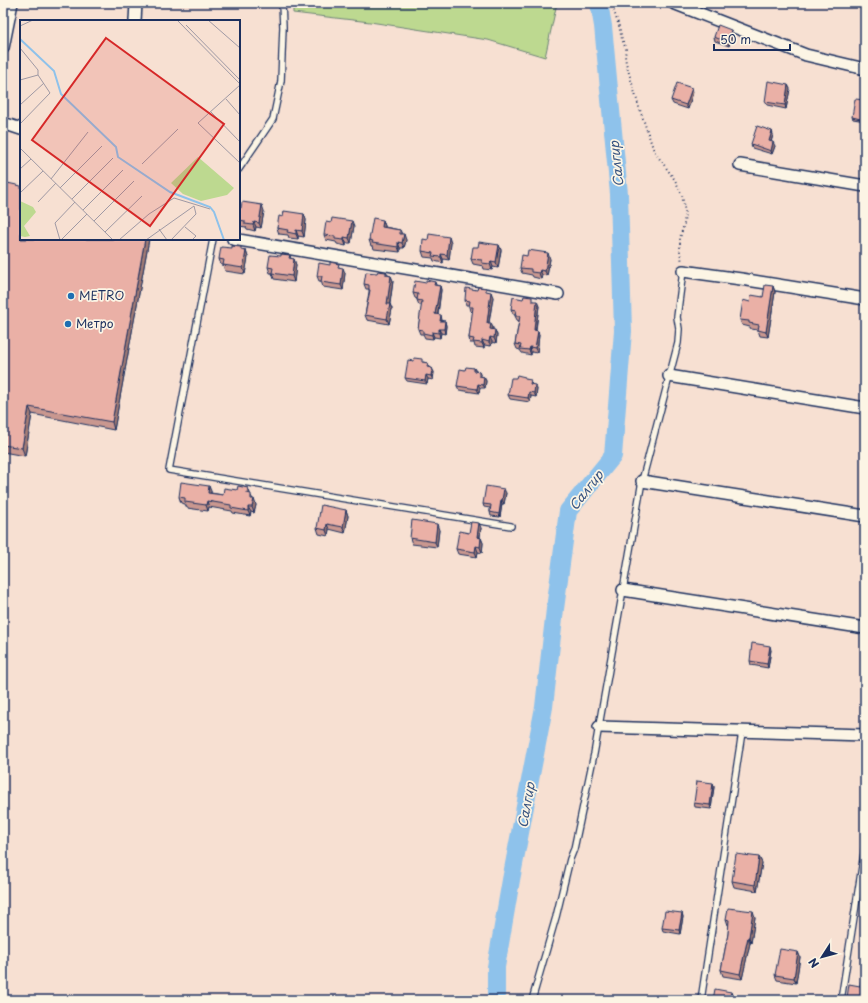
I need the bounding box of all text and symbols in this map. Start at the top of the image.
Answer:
inset map [20,20,240,240]
scale bar [714,26,790,52]
text: 50 m [720,30,751,48]
water label: Салгир [604,139,627,188]
place label: METRO [79,286,124,304]
marker: METRO [66,291,76,301]
place label: Метро [76,314,114,332]
marker: Метро [63,319,73,329]
water label: Салгир [564,465,608,514]
water label: Салгир [512,779,539,829]
north arrow [802,937,842,977]
text: N [804,954,823,972]

